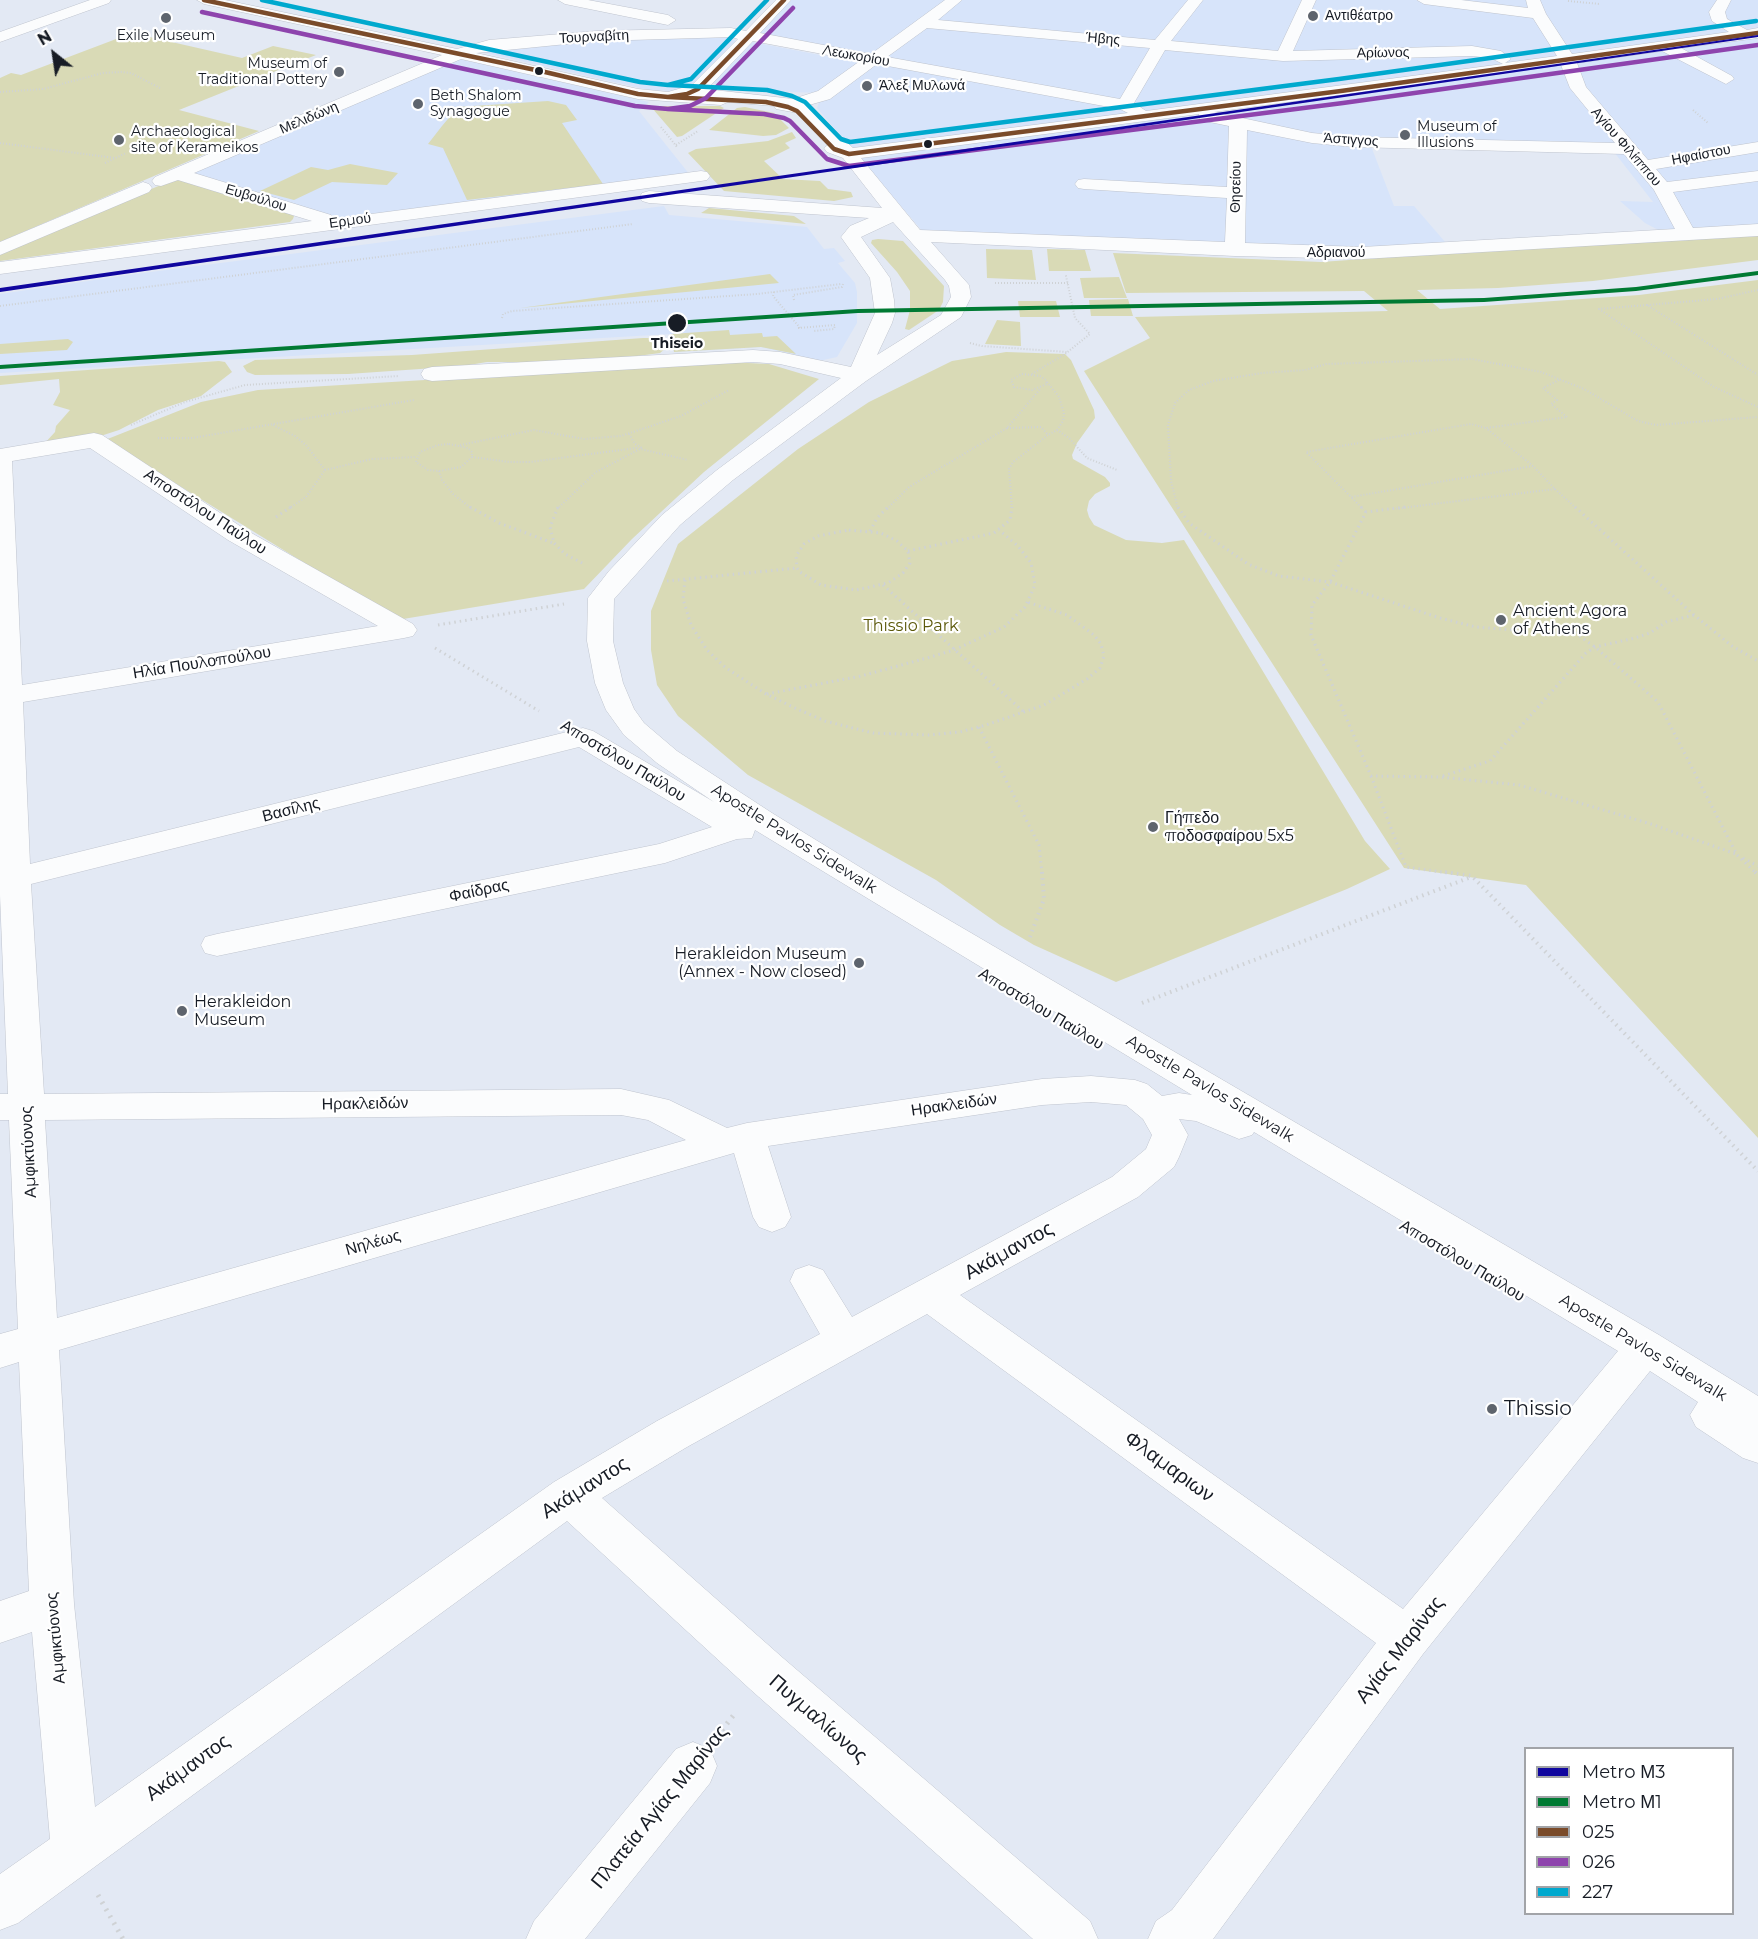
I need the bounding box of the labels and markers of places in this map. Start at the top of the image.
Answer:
place label: Αντιθέατρο [1325,8,1393,24]
marker: Αντιθέατρο [1306,9,1320,23]
marker: Exile Museum [159,11,173,25]
place label: Exile Museum [117,28,215,44]
place label: Museum of Traditional Pottery [198,56,327,88]
marker: Museum of Traditional Pottery [332,65,346,79]
unlabelled marker [533,65,545,77]
place label: Άλεξ Μυλωνά [879,78,965,94]
marker: Άλεξ Μυλωνά [860,79,874,93]
place label: Beth Shalom Synagogue [430,88,522,120]
marker: Beth Shalom Synagogue [411,97,425,111]
place label: Museum of Illusions [1417,119,1497,152]
place label: Archaeological site of Kerameikos [131,124,258,156]
marker: Museum of Illusions [1398,128,1412,142]
marker: Archaeological site of Kerameikos [112,133,126,147]
unlabelled marker [922,138,934,150]
marker: Thiseio [666,312,688,334]
place label: Thiseio [651,336,703,352]
place label: Ancient Agora of Athens [1513,601,1627,639]
marker: Ancient Agora of Athens [1494,613,1508,627]
place label: Γήπεδο ποδοσφαίρου 5x5 [1165,808,1294,846]
marker: Γήπεδο ποδοσφαίρου 5x5 [1146,820,1160,834]
place label: Herakleidon Museum (Annex - Now closed) [674,944,847,982]
marker: Herakleidon Museum (Annex - Now closed) [852,956,866,970]
place label: Herakleidon Museum [194,992,291,1030]
marker: Herakleidon Museum [175,1004,189,1018]
place label: Thissio [1504,1397,1572,1421]
marker: Thissio [1485,1402,1499,1416]

